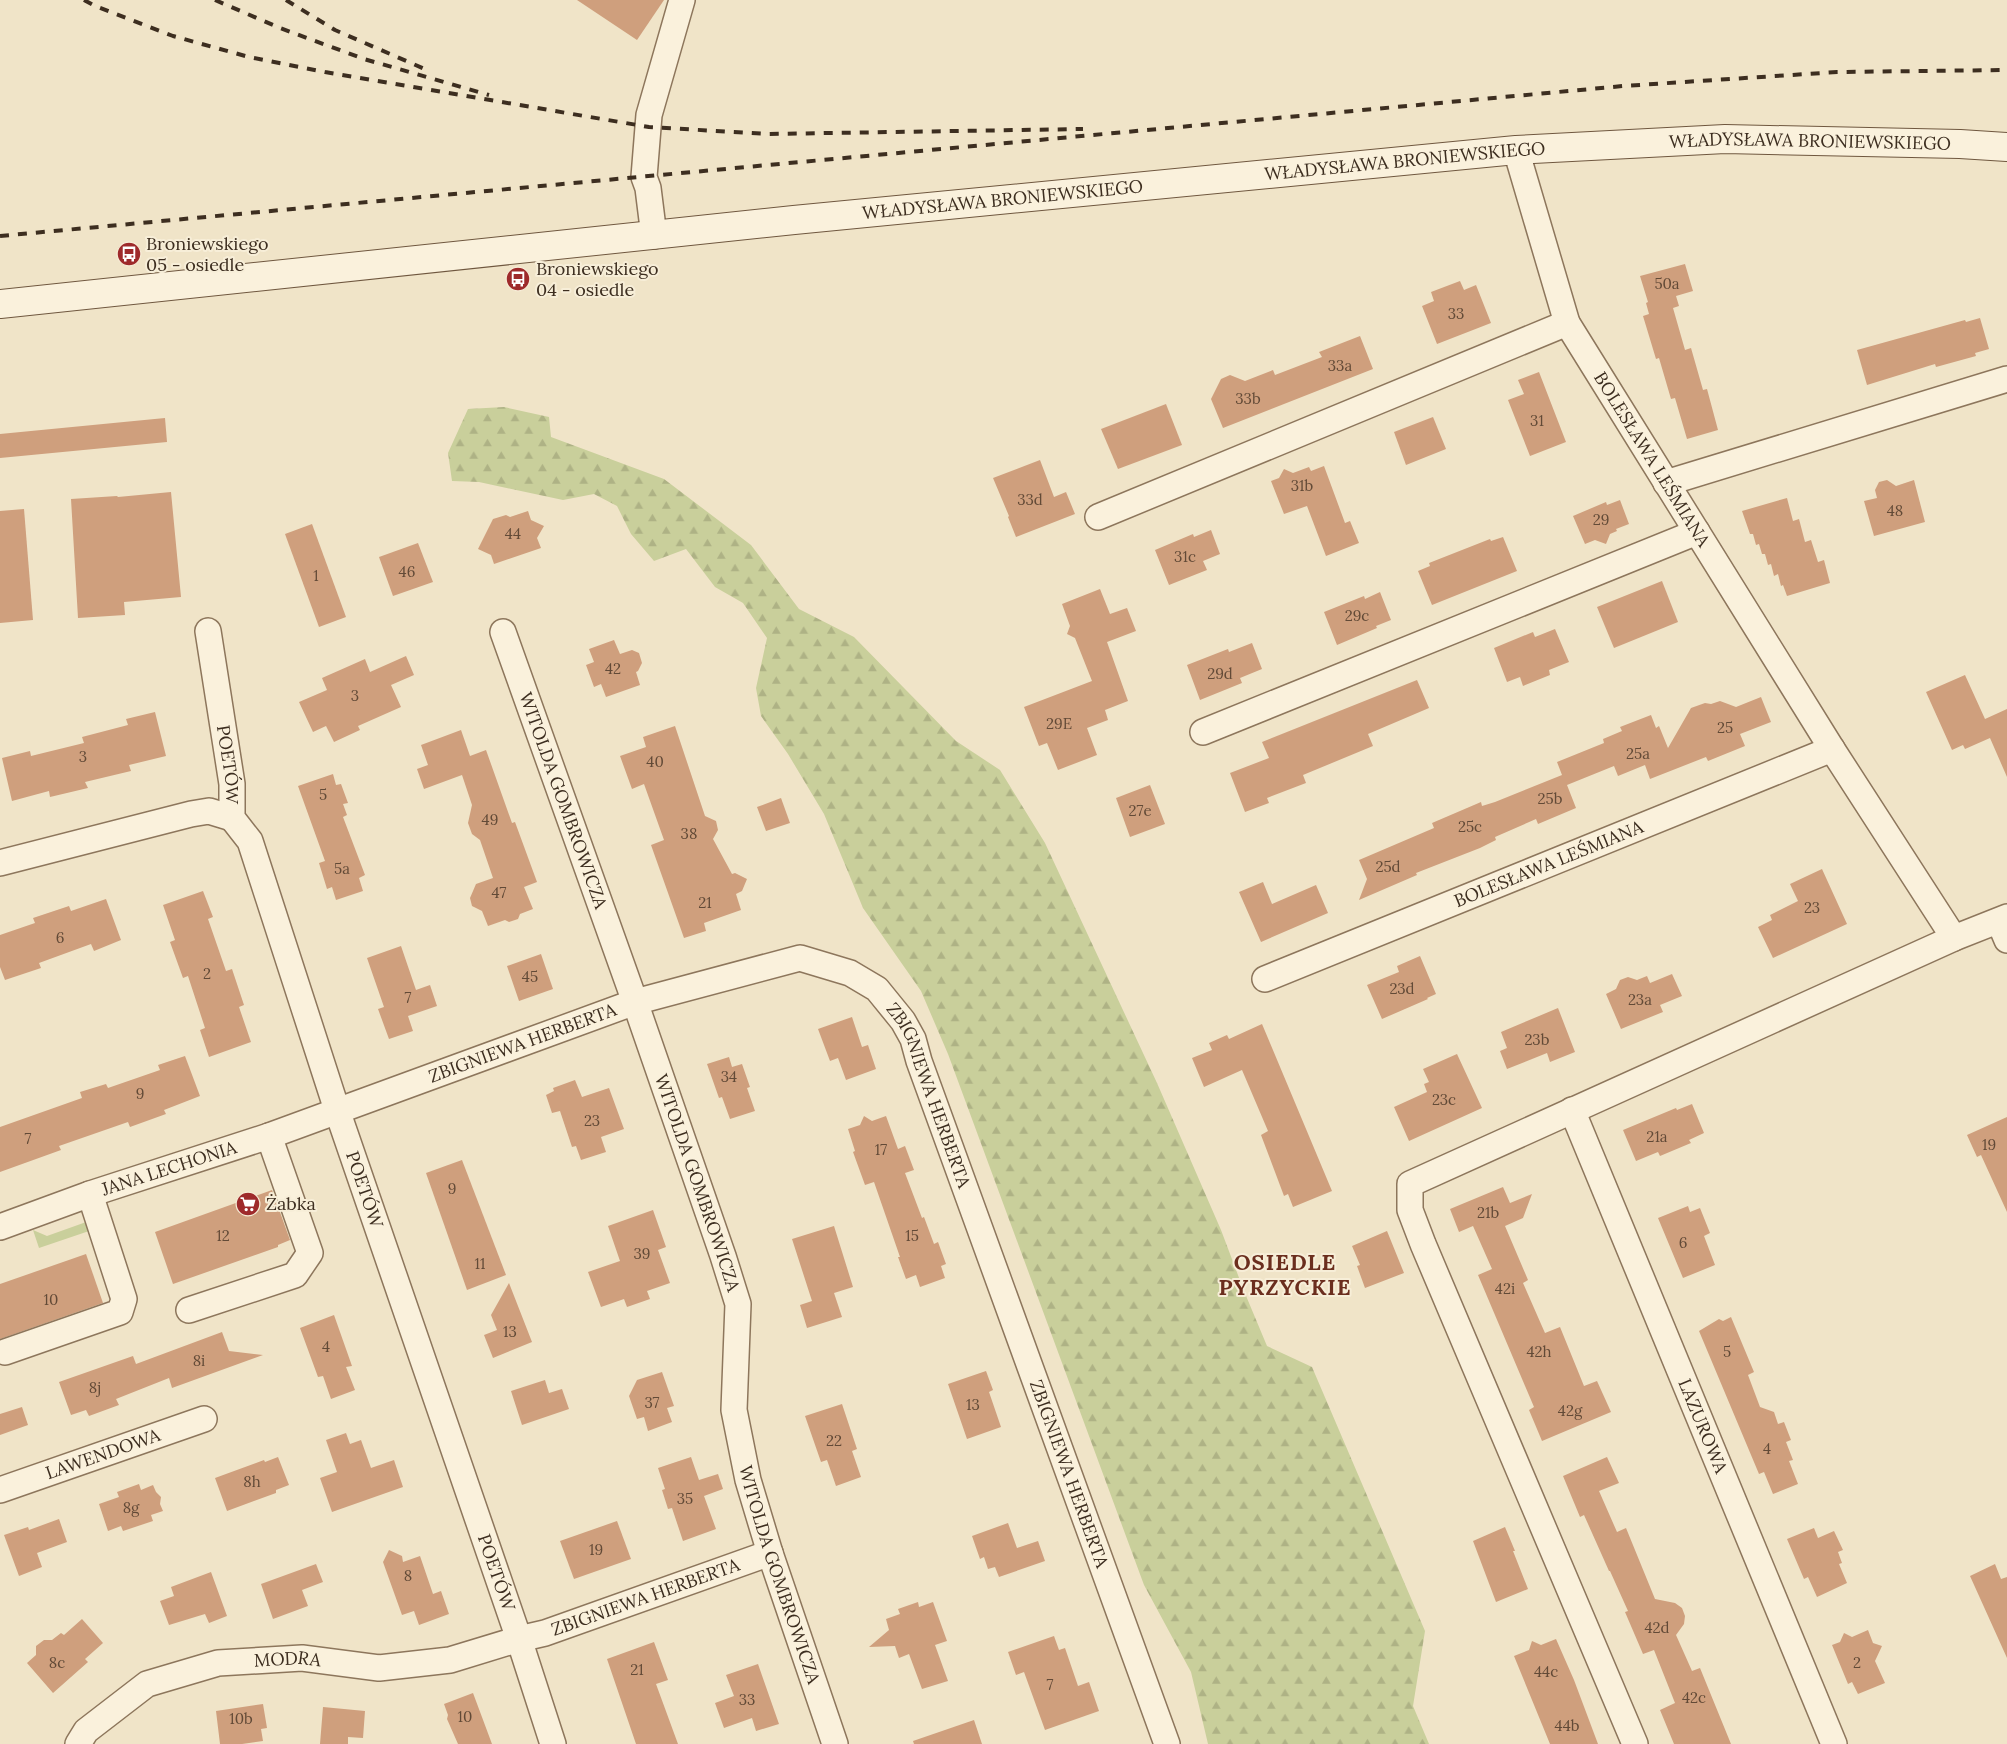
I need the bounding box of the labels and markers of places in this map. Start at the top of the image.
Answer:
place label: Broniewskiego 05 - osiedle [146,232,269,276]
bus stop icon: Broniewskiego 05 - osiedle [116,241,142,267]
place label: Broniewskiego 04 - osiedle [536,257,659,301]
bus stop icon: Broniewskiego 04 - osiedle [505,266,531,292]
supermarket icon: Żabka [235,1191,261,1217]
place label: Żabka [266,1192,316,1215]

